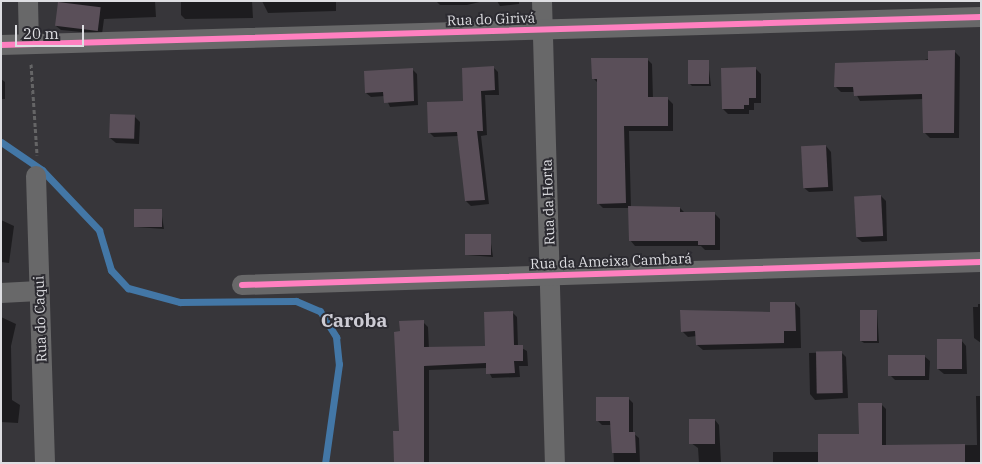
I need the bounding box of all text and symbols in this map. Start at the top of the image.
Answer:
street label: Rua do Girivá [446,9,536,29]
scale bar [18,15,86,47]
text: 20 m [23,24,59,43]
street label: Rua da Horta [538,159,558,245]
street label: Rua da Ameixa Cambará [530,250,692,272]
street label: Rua do Caqui [30,275,50,363]
district label: Caroba [321,310,387,332]

